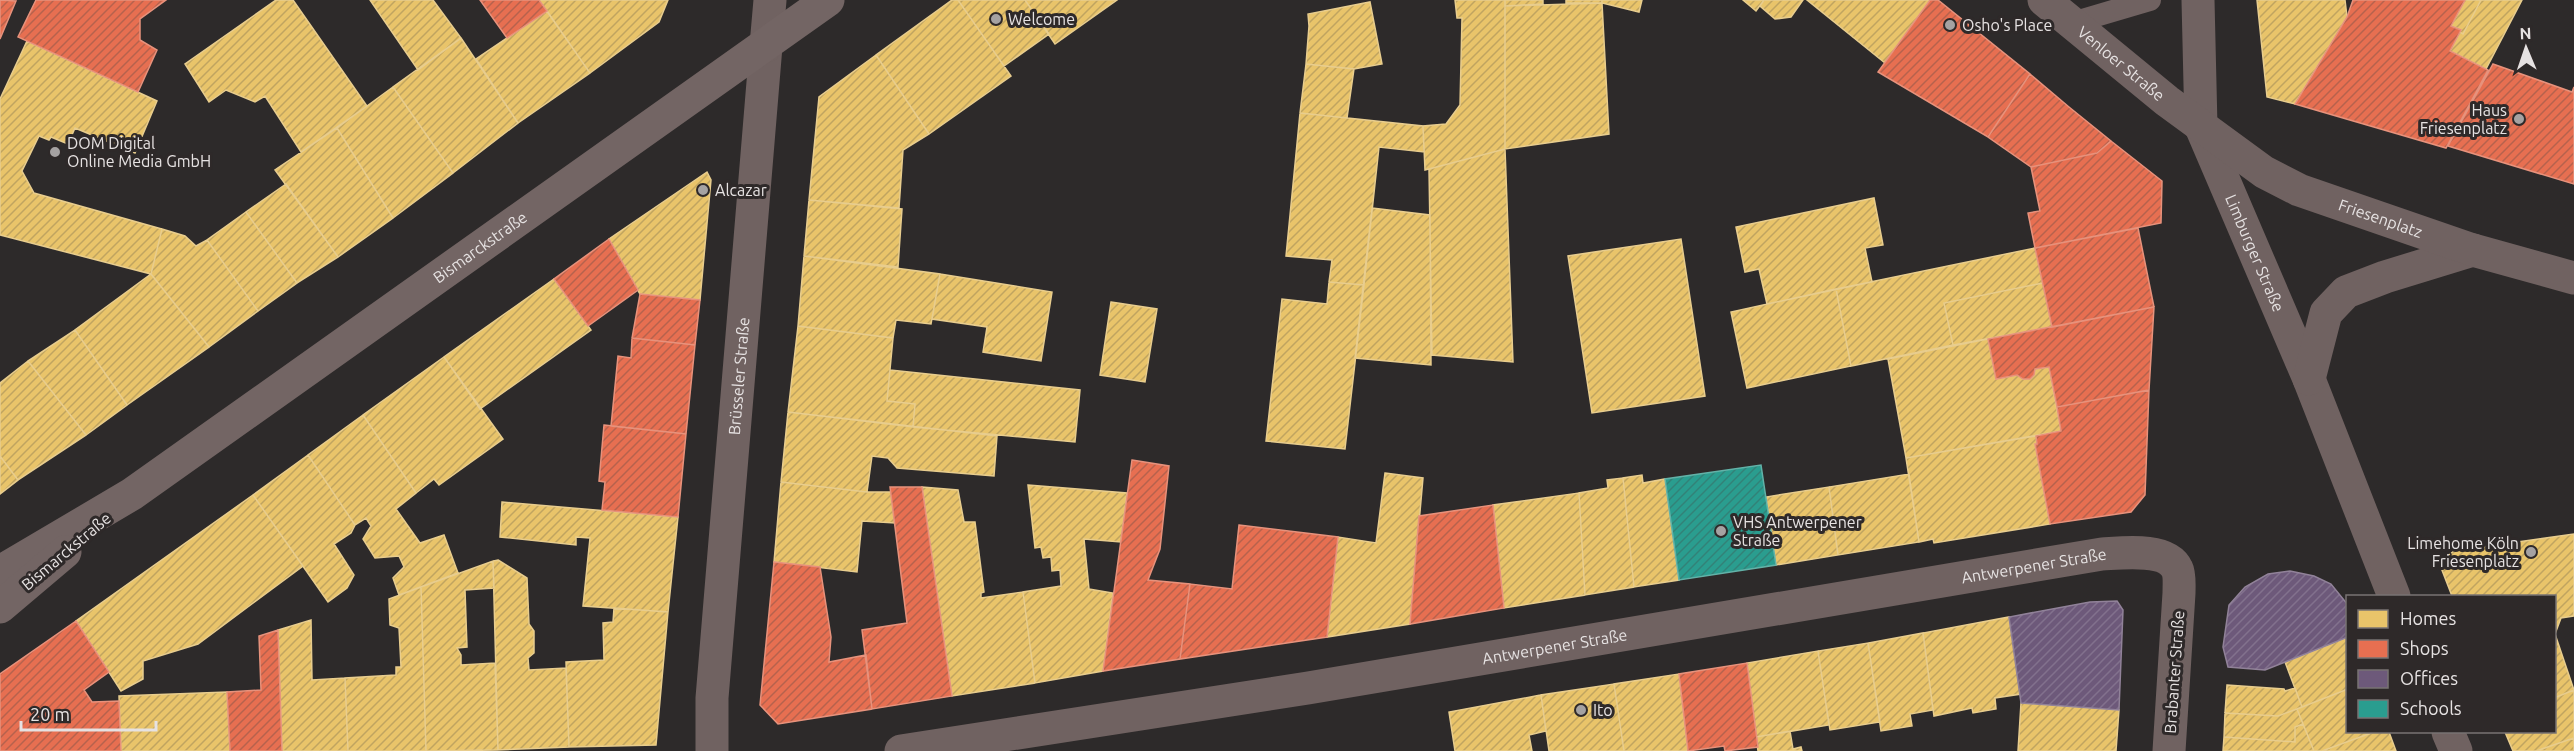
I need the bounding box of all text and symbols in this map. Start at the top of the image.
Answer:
place label: Welcome [1008,10,1075,28]
marker: Welcome [989,12,1003,26]
place label: Osho's Place [1962,16,2052,34]
marker: Osho's Place [1943,18,1957,32]
north arrow [2496,18,2556,78]
street label: Venloer Straße [2074,22,2168,104]
text: N [2519,24,2532,42]
place label: Haus Friesenplatz [2420,101,2507,137]
marker: Haus Friesenplatz [2512,112,2526,126]
place label: DOM Digital Online Media GmbH [67,134,211,170]
marker: DOM Digital Online Media GmbH [48,145,62,159]
place label: Alcazar [715,181,767,199]
marker: Alcazar [696,183,710,197]
street label: Limburger Straße [2222,192,2288,314]
street label: Friesenplatz [2336,195,2425,241]
street label: Bismarckstraße [430,208,530,286]
street label: Brüsseler Straße [725,316,753,436]
street label: Bismarckstraße [18,509,114,593]
place label: VHS Antwerpener Straße [1733,513,1862,549]
marker: VHS Antwerpener Straße [1714,524,1728,538]
place label: Limehome Köln Friesenplatz [2407,534,2519,570]
street label: Antwerpener Straße [1960,544,2108,587]
marker: Limehome Köln Friesenplatz [2524,545,2538,559]
legend [2346,595,2556,733]
text: Homes [2400,608,2457,628]
street label: Brabanter Straße [2161,610,2187,734]
street label: Antwerpener Straße [1481,625,1628,667]
text: Shops [2400,638,2449,658]
text: Offices [2400,668,2458,688]
scale bar [21,694,156,732]
text: Schools [2400,698,2462,718]
place label: Ito [1593,701,1613,719]
marker: Ito [1574,703,1588,717]
text: 20 m [30,704,70,724]

